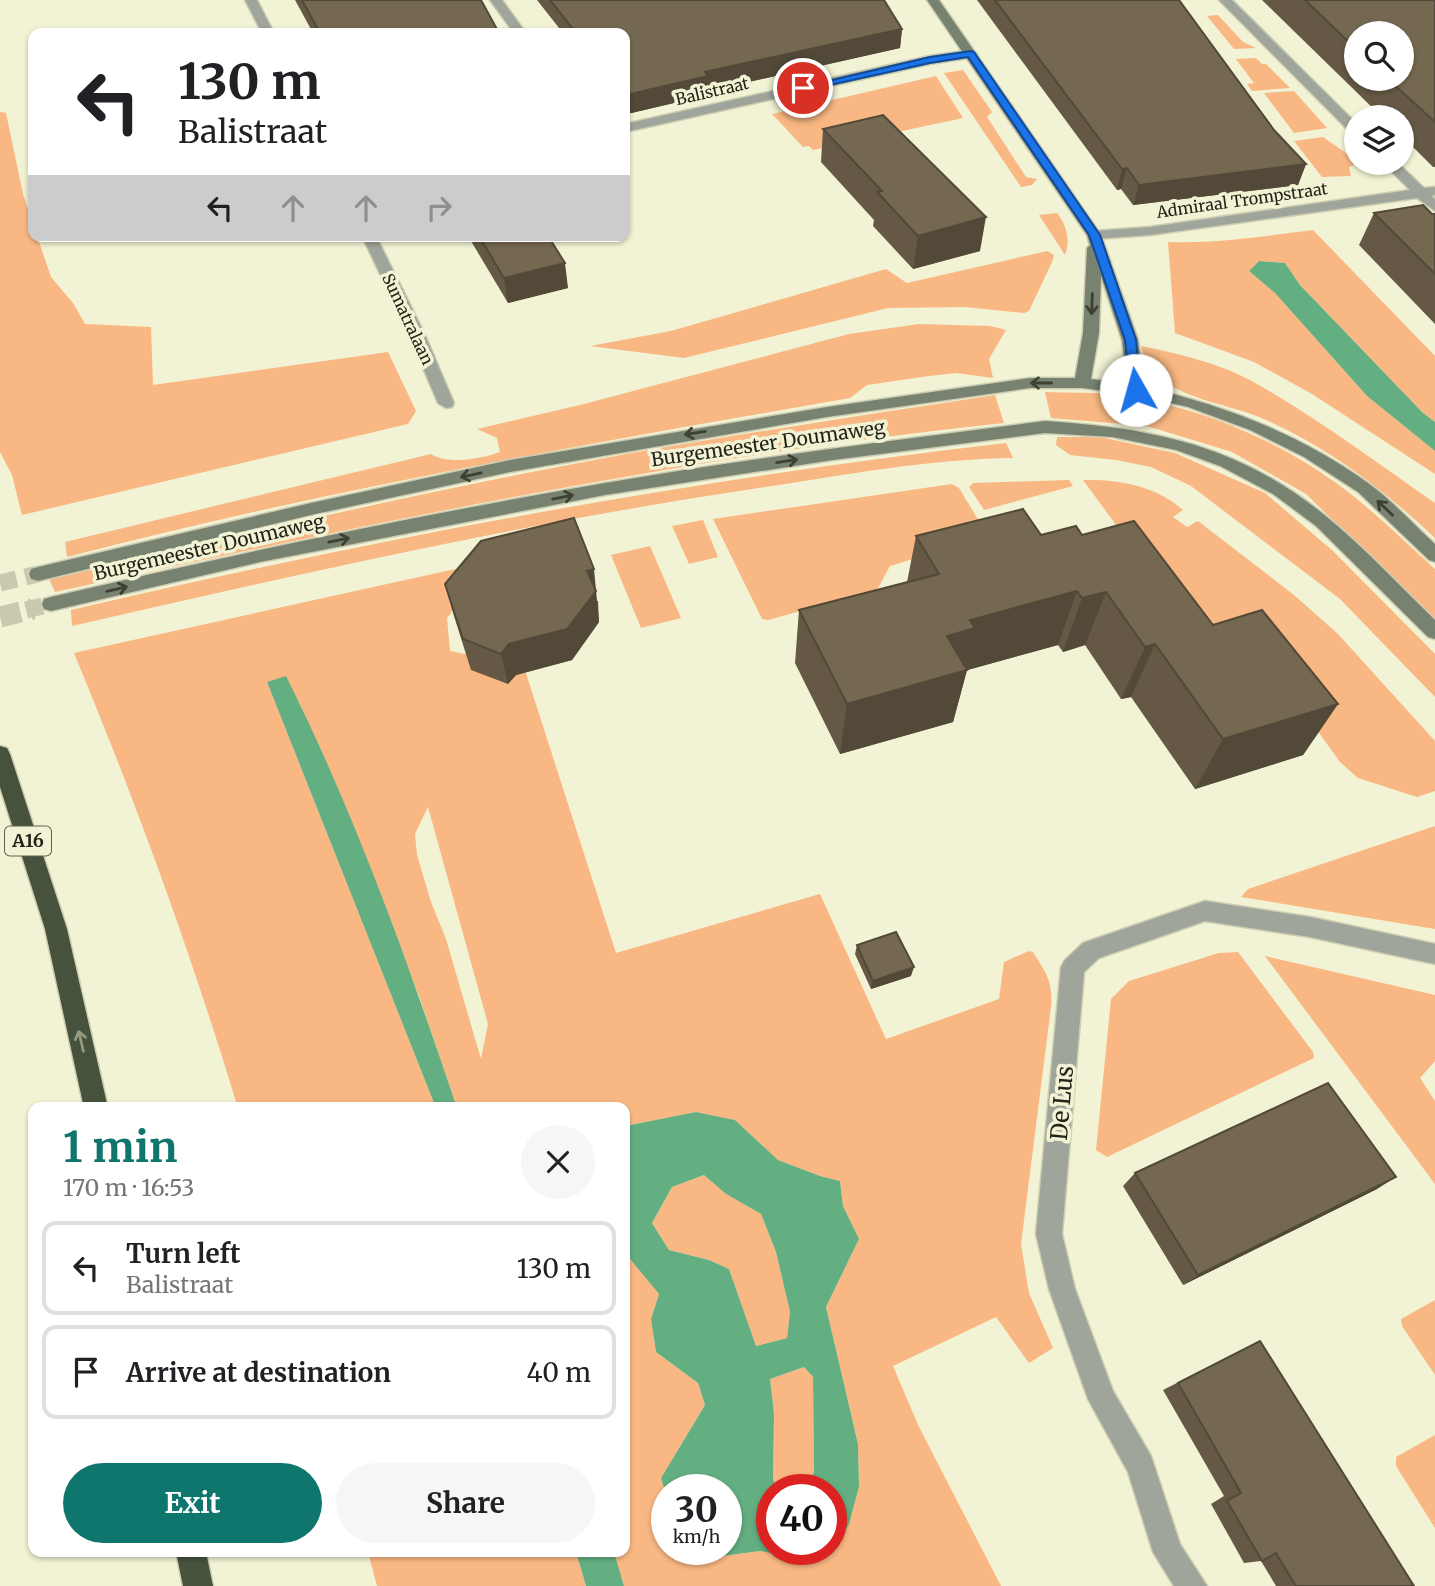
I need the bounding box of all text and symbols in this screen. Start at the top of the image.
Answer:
map controls [1344,21,1414,175]
button: search [1344,21,1414,91]
text: 130 m [178,51,321,112]
icon: left [63,56,154,147]
pin [773,58,833,118]
icon: arrive [784,69,822,107]
street label: Balistraat [673,73,751,109]
button: layers [1344,105,1414,175]
text: Balistraat [178,112,327,152]
street label: Admiraal Trompstraat [1154,178,1329,222]
icon: left [201,189,239,227]
icon: ahead [274,189,312,227]
icon: ahead [347,189,385,227]
icon: right [420,189,458,227]
street label: Sumatralaan [378,270,438,368]
one-way arrow [1085,292,1098,315]
position arrow [1099,353,1173,427]
one-way arrow [1030,377,1053,390]
street label: Burgemeester Doumaweg [649,415,887,471]
one-way arrow [684,427,707,440]
one-way arrow [776,454,798,467]
one-way arrow [460,468,483,482]
one-way arrow [551,490,574,503]
one-way arrow [1377,499,1394,516]
street label: Burgemeester Doumaweg [91,509,327,585]
one-way arrow [327,532,350,546]
one-way arrow [105,581,128,595]
road number: A16 [5,826,51,856]
one-way arrow [73,1030,87,1053]
street label: De Lus [1044,1064,1079,1142]
text: 1 min [63,1121,177,1173]
button: close [521,1125,595,1199]
text: 170 m · 16:53 [63,1173,194,1202]
text: Turn left [126,1237,240,1270]
icon: left [67,1249,105,1287]
text: 130 m [517,1252,591,1285]
text: Balistraat [126,1270,233,1299]
icon: arrive [67,1353,105,1391]
text: Arrive at destination [126,1356,391,1389]
text: 40 m [527,1356,591,1389]
button: Exit [63,1463,322,1543]
button: Share [336,1463,595,1543]
speed limit sign: 40 [756,1474,847,1565]
text: 30 [675,1488,718,1532]
text: km/h [673,1525,720,1548]

